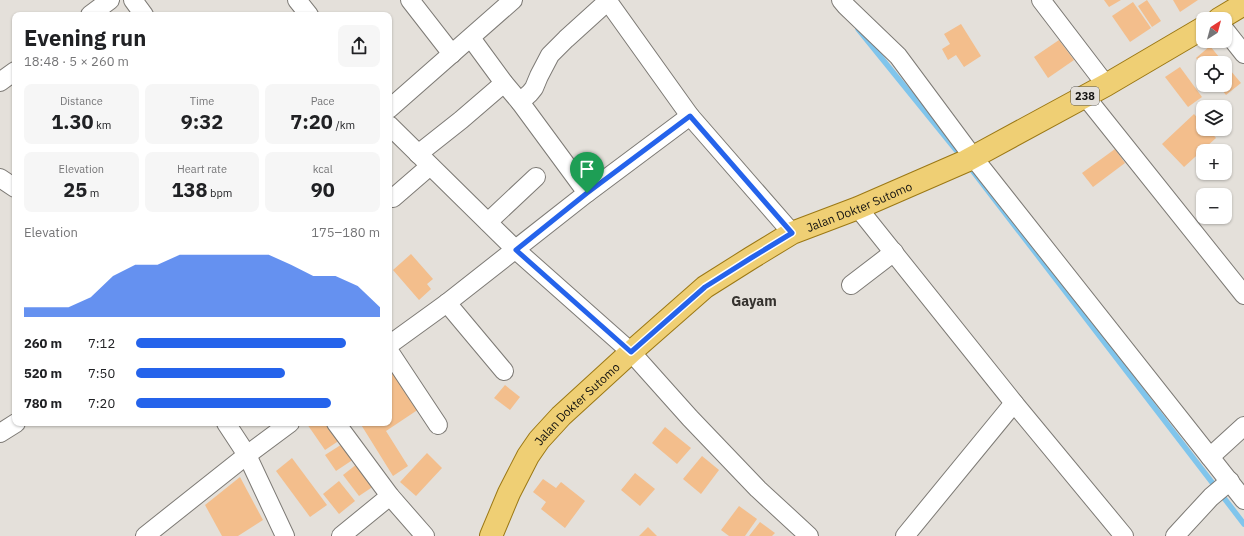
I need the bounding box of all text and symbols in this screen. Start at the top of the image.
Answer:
north arrow [1196,12,1232,48]
map controls [1196,12,1232,224]
text: Evening run [24,23,146,52]
button: share [338,25,380,67]
text: 18:48 · 5 × 260 m [24,53,129,70]
button: locate [1196,56,1232,92]
road number: 238 [1071,87,1099,105]
text: Distance [60,94,103,108]
text: Time [190,94,214,108]
text: Pace [311,94,335,108]
button: layers [1196,100,1232,136]
text: 1.30 [51,108,93,135]
text: 9:32 [181,108,223,135]
text: 7:20 [290,108,333,135]
text: km [93,118,111,132]
text: /km [333,118,355,132]
button: + [1196,144,1232,180]
pin [570,152,604,193]
icon: arrive [576,158,598,180]
text: Elevation [59,162,104,176]
text: Heart rate [177,162,227,176]
text: kcal [313,162,333,176]
text: 25 [63,176,87,203]
text: 138 [172,176,208,203]
text: 90 [311,176,335,203]
street label: Jalan Dokter Sutomo [804,178,914,234]
text: m [87,186,99,200]
text: bpm [208,186,232,200]
button: − [1196,188,1232,224]
text: Elevation [24,224,78,241]
text: 175–180 m [311,224,380,241]
district label: Gayam [731,292,777,310]
text: 260 m [24,335,62,352]
text: 7:12 [88,335,115,352]
street label: Jalan Dokter Sutomo [531,359,623,448]
text: 520 m [24,365,62,382]
text: 7:50 [88,365,115,382]
text: 780 m [24,395,62,412]
text: 7:20 [88,395,115,412]

